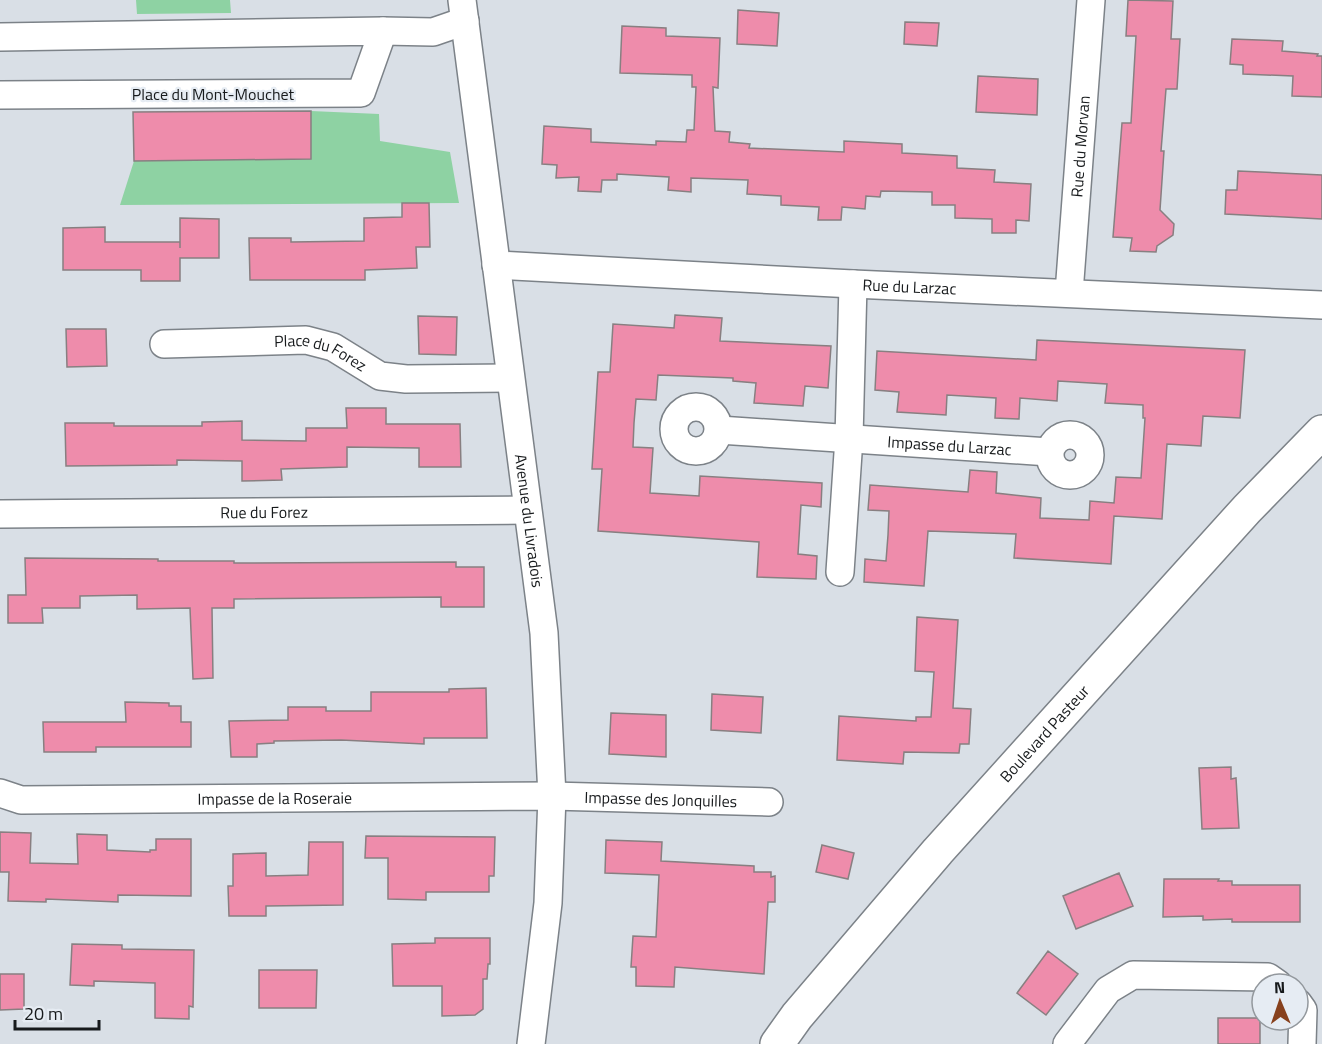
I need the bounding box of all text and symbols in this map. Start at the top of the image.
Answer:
street label: Place du Mont-Mouchet [132,82,295,106]
street label: Rue du Morvan [1064,95,1096,198]
street label: Rue du Larzac [862,272,957,301]
street label: Place du Forez [274,327,372,377]
street label: Impasse du Larzac [887,429,1012,461]
street label: Avenue du Livradois [509,452,550,589]
street label: Rue du Forez [220,500,308,524]
street label: Boulevard Pasteur [994,679,1095,787]
street label: Impasse des Jonquilles [584,785,738,813]
street label: Impasse de la Roseraie [197,786,352,811]
north arrow [1250,972,1310,1032]
text: N [1274,975,1285,999]
scale bar [15,993,99,1031]
text: 20 m [24,1000,63,1027]

